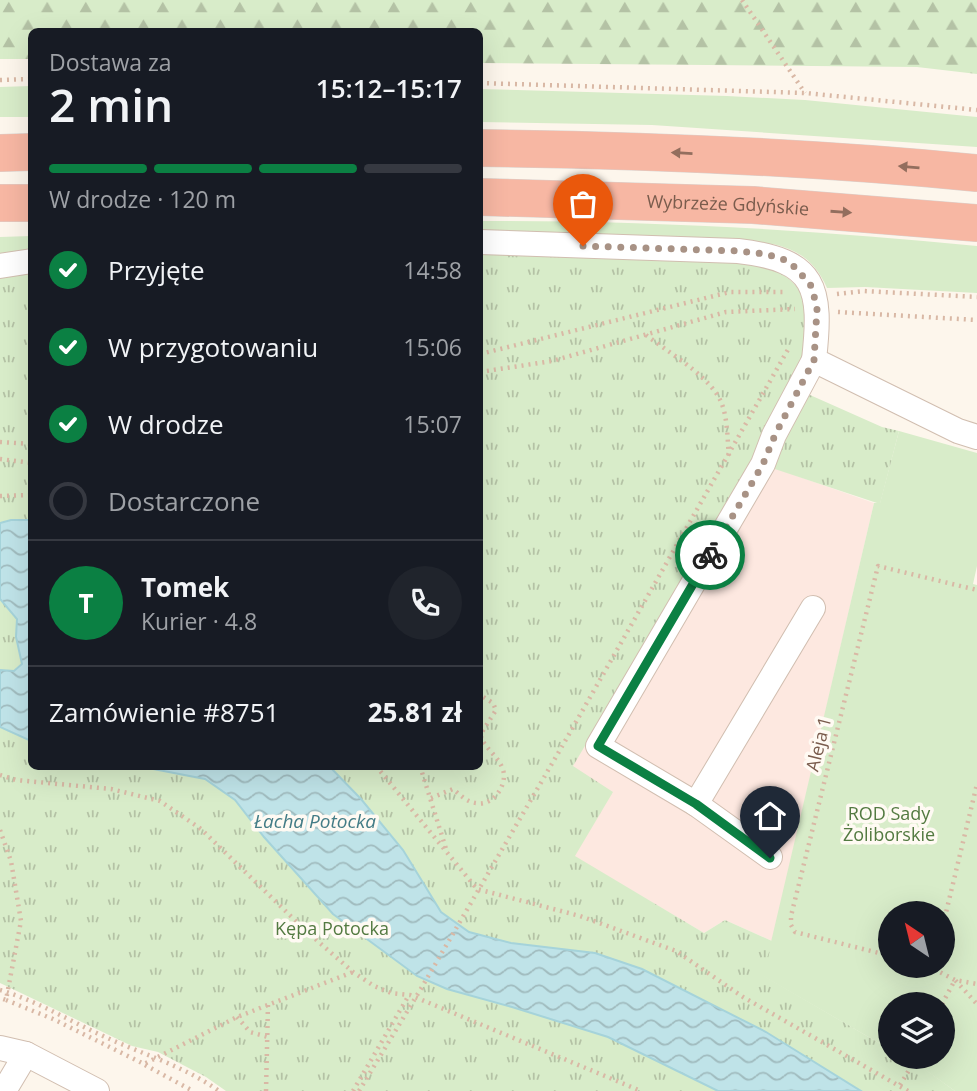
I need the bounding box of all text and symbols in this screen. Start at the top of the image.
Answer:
text: Dostawa za [49,46,172,78]
text: 15:12–15:17 [316,70,462,106]
text: 2 min [49,73,173,135]
one-way arrow [671,148,693,159]
one-way arrow [898,161,920,172]
pin [553,174,613,246]
text: W drodze · 120 m [49,183,236,215]
icon: bag [564,185,602,223]
street label: Wybrzeże Gdyńskie [646,189,810,220]
one-way arrow [831,207,853,218]
icon: check [49,251,87,289]
text: Przyjęte [108,252,205,288]
text: 14:58 [403,254,462,286]
icon: check [49,328,87,366]
text: W przygotowaniu [108,329,318,365]
text: 15:06 [403,331,462,363]
icon: check [49,405,87,443]
text: W drodze [108,406,224,442]
text: 15:07 [403,408,462,440]
text: Dostarczone [108,483,260,519]
courier [675,520,745,590]
icon: bike [691,536,729,574]
button: phone [388,566,462,640]
text: Tomek [141,569,229,605]
text: T [78,585,94,621]
text: Kurier · 4.8 [141,605,257,637]
text: Zamówienie #8751 [49,694,279,730]
text: 25.81 zł [368,694,462,730]
street label: Aleja 1 [800,714,836,774]
pin [740,786,800,858]
icon: home [751,797,789,835]
park label: ROD Sady Żoliborskie [843,801,935,846]
water label: Łacha Potocka [254,808,376,834]
north arrow [878,901,956,978]
map controls [878,901,955,1069]
park label: Kępa Potocka [275,916,389,940]
button: layers [878,992,955,1069]

